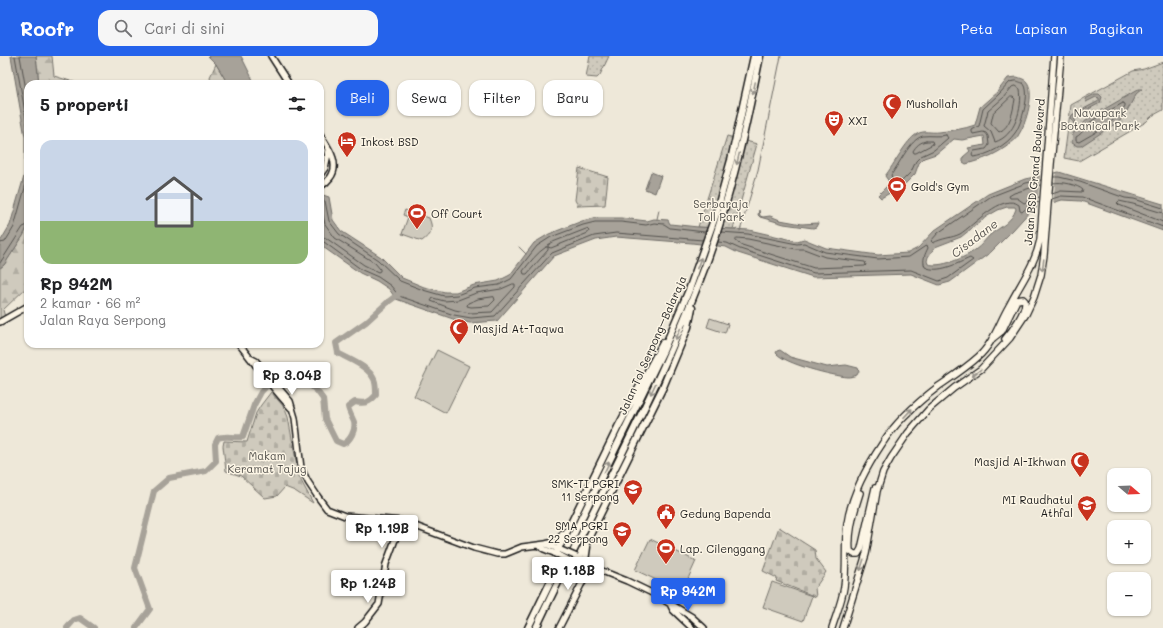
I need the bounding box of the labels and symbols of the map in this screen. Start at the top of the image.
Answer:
one-way arrow [749,82,757,95]
mosque icon: Mushollah [881,92,903,120]
place label: Mushollah [906,96,957,111]
street label: Jalan BSD Grand Boulevard [1020,98,1048,246]
park label: Navapark Botanical Park [1060,105,1140,133]
theatre icon: XXI [823,109,845,137]
place label: XXI [848,113,868,128]
hotel icon: Inkost BSD [336,130,358,158]
place label: Inkost BSD [361,134,419,149]
one-way arrow [734,152,742,165]
sports icon: Gold's Gym [886,175,908,203]
place label: Gold's Gym [911,179,969,194]
park label: Serbaraja Toll Park [693,196,749,224]
sports icon: Off Court [406,202,428,230]
place label: Off Court [431,206,483,221]
water label: Cisadane [947,215,1001,261]
one-way arrow [696,257,704,269]
one-way arrow [1039,258,1047,271]
street label: Jalan Tol Serpong–Balaraja [615,273,690,417]
mosque icon: Masjid At-Taqwa [448,317,470,345]
place label: Masjid At-Taqwa [473,321,564,336]
one-way arrow [673,328,681,340]
pin: Rp 3.04B [251,362,333,396]
one-way arrow [970,369,981,377]
one-way arrow [649,383,656,395]
one-way arrow [903,408,913,418]
park label: Makam Keramat Tajug [228,448,306,476]
mosque icon: Masjid Al-Ikhwan [1069,450,1091,478]
place label: Masjid Al-Ikhwan [974,454,1066,469]
one-way arrow [604,462,611,474]
north arrow [1107,468,1151,512]
place label: SMK-TI PGRI 11 Serpong [552,476,619,504]
school or university icon: SMK-TI PGRI 11 Serpong [622,478,644,506]
place label: MI Raudhatul Athfal [1002,492,1073,520]
school or university icon: MI Raudhatul Athfal [1076,494,1098,522]
public building icon: Gedung Bapenda [655,502,677,530]
place label: Gedung Bapenda [680,506,771,521]
pin: Rp 1.19B [341,515,423,549]
place label: SMA PGRI 22 Serpong [548,518,608,546]
school or university icon: SMA PGRI 22 Serpong [611,520,633,548]
sports icon: Lap. Cilenggang [655,537,677,565]
place label: Lap. Cilenggang [680,541,765,556]
pin: Rp 1.18B [527,557,609,591]
one-way arrow [858,558,866,570]
pin: Rp 1.24B [327,570,409,604]
pin: Rp 942M [651,578,725,612]

